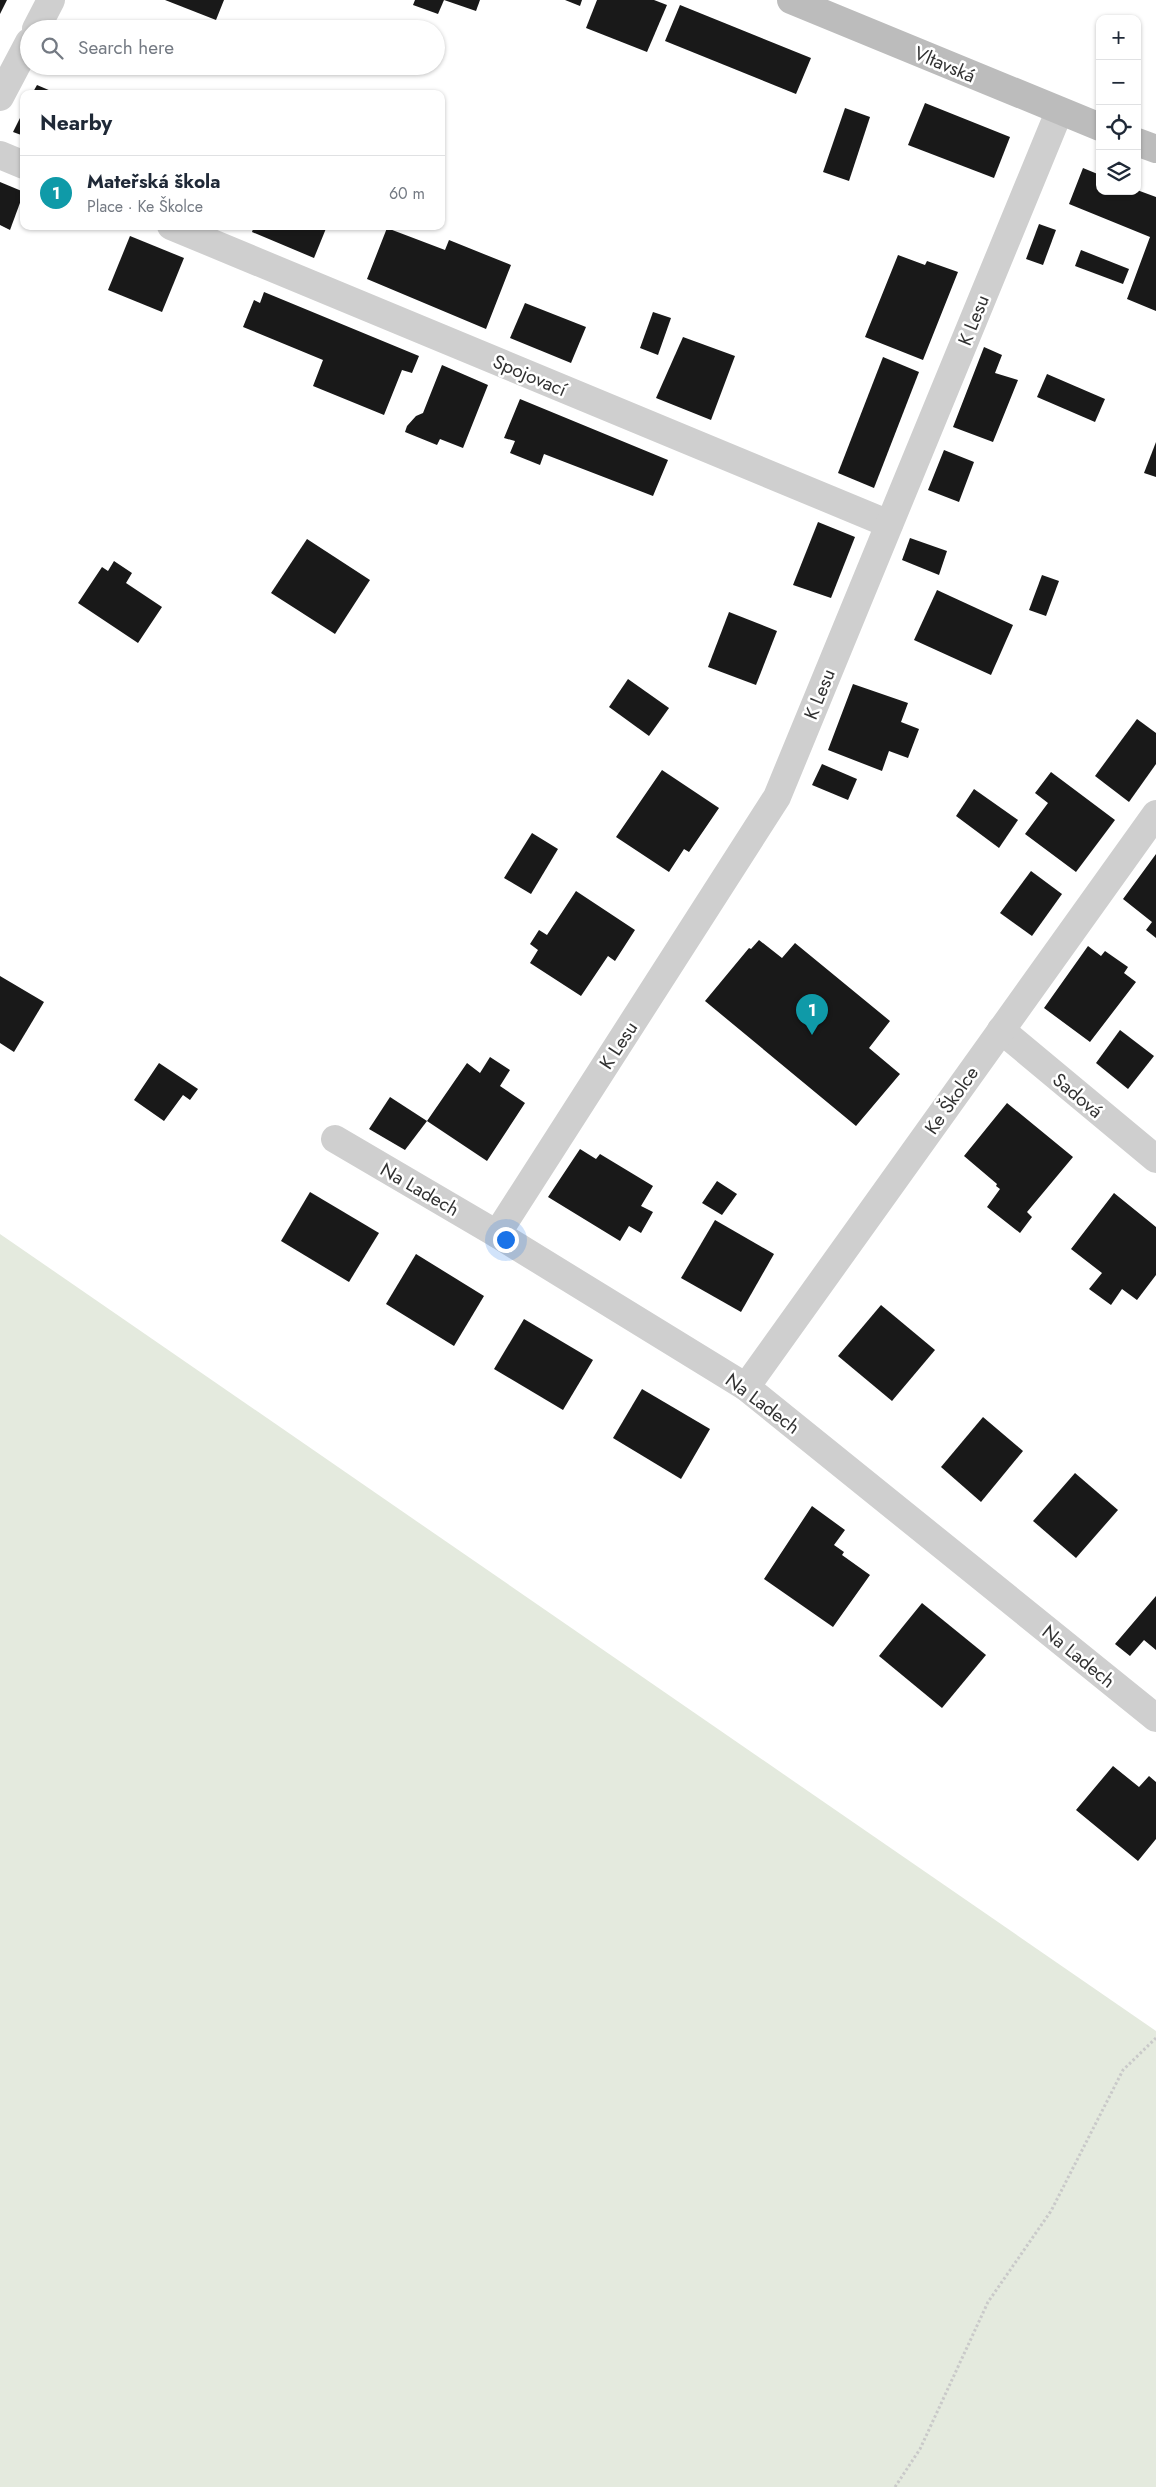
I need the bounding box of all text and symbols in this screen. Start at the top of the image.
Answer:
map controls [1096,15,1141,195]
button: + [1096,15,1141,60]
search box [20,20,445,75]
icon: search [38,34,66,62]
text: Search here [78,34,174,61]
street label: Vltavská [910,40,980,89]
button: − [1096,60,1141,105]
button: locate [1096,105,1141,150]
text: Nearby [40,108,112,138]
button: layers [1096,150,1141,195]
text: Mateřská škola [87,168,221,195]
text: 1 [52,182,60,205]
text: 60 m [389,182,425,205]
text: Place · Ke Školce [87,195,203,218]
street label: K Lesu [951,291,996,350]
street label: Spojovací [489,348,572,404]
street label: K Lesu [797,665,842,724]
pin: 1 [796,994,828,1035]
street label: K Lesu [593,1016,644,1075]
street label: Ke Školce [918,1061,985,1140]
street label: Sadová [1047,1066,1109,1124]
street label: Na Ladech [375,1156,464,1223]
your location [493,1227,519,1253]
street label: Na Ladech [720,1366,806,1440]
street label: Na Ladech [1036,1619,1121,1694]

